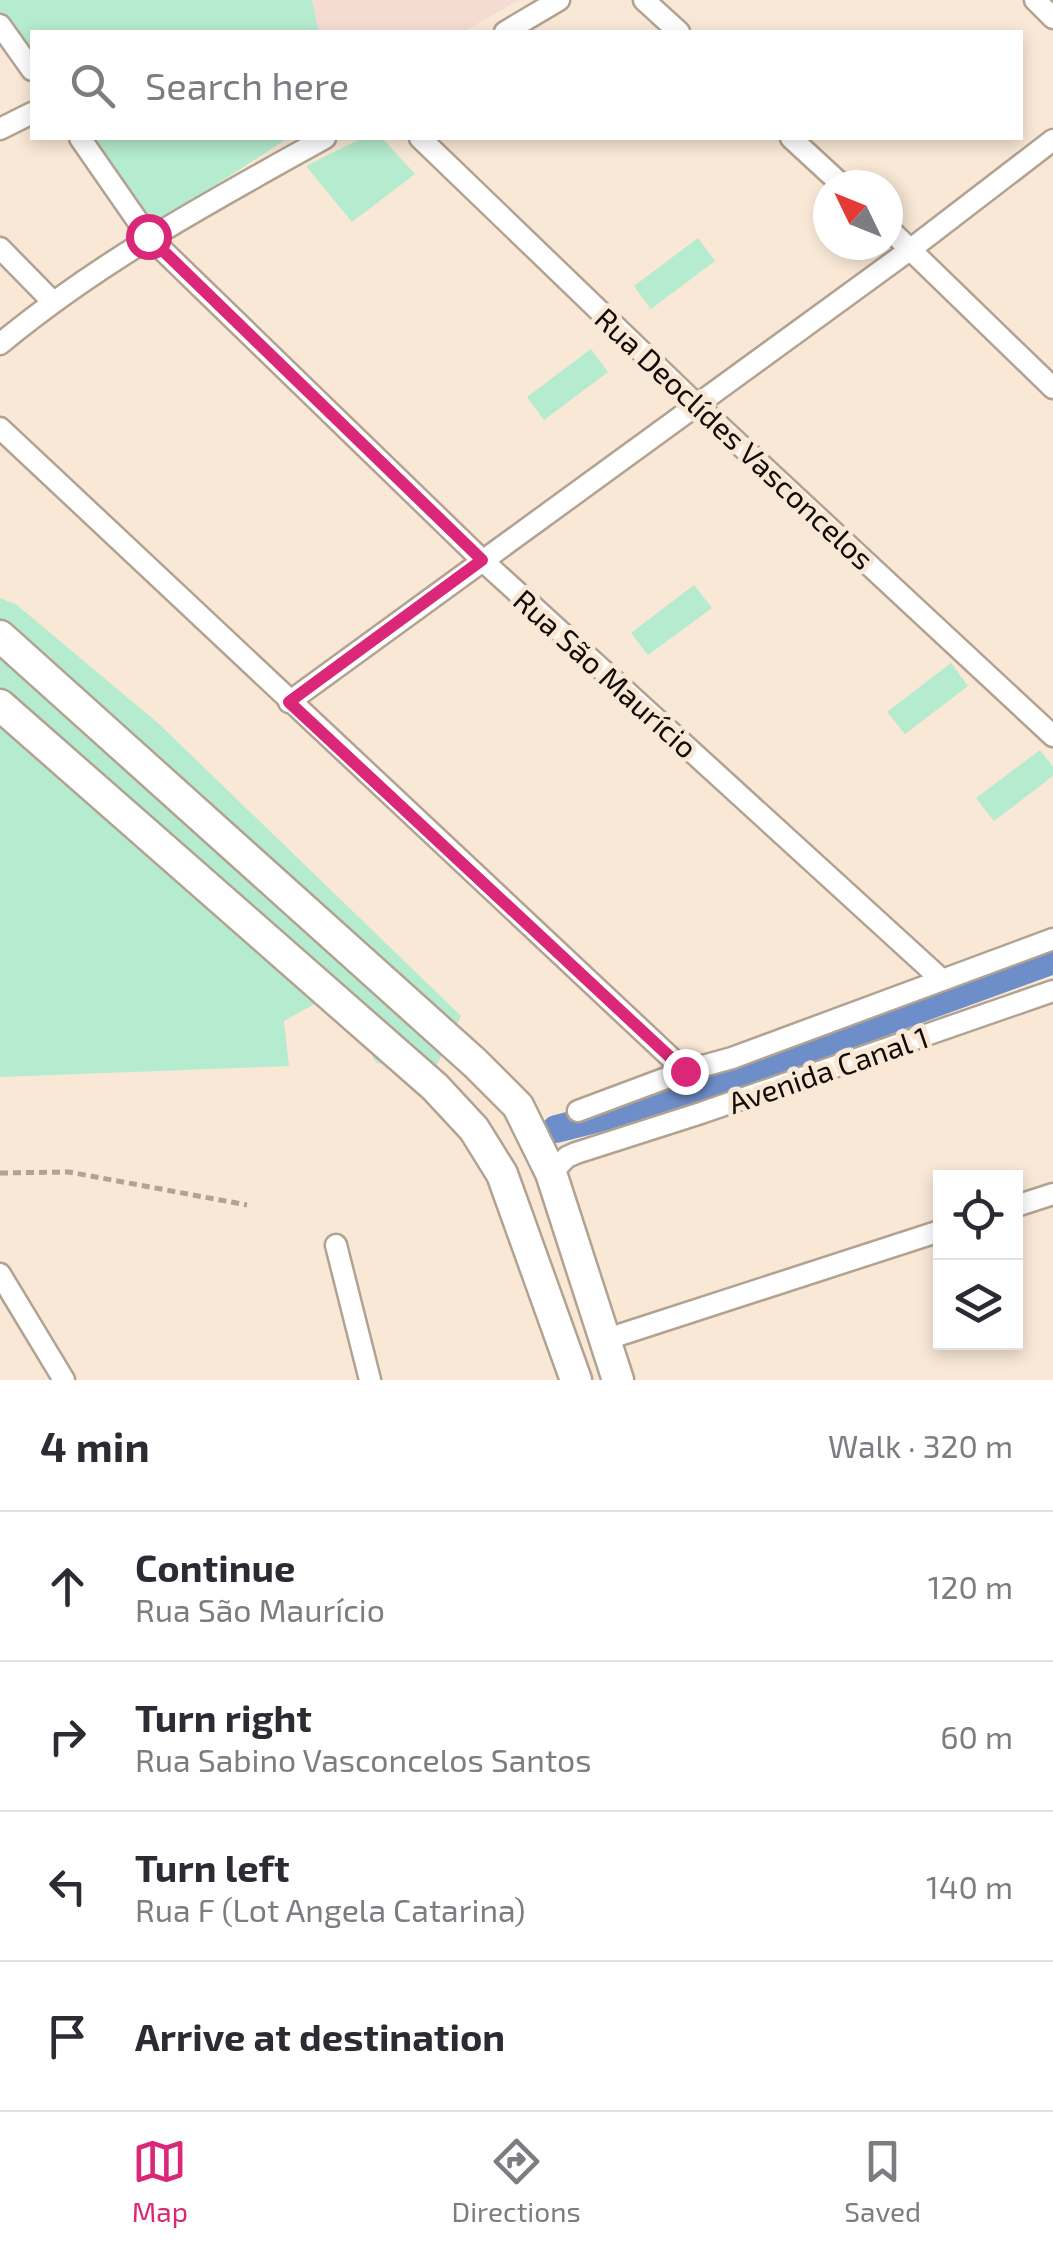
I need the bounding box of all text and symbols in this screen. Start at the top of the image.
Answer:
search box [30,30,1023,140]
icon: search [65,58,120,113]
text: Search here [145,62,349,108]
north arrow [813,170,903,260]
route start [126,214,172,260]
street label: Rua Deoclídes Vasconcelos [588,300,882,576]
street label: Rua São Maurício [507,581,705,765]
street label: Avenida Canal 1 [723,1018,933,1120]
route end [663,1049,709,1095]
map controls [933,1170,1023,1350]
button: locate [933,1170,1023,1260]
button: layers [933,1260,1023,1350]
text: 4 min [40,1420,150,1470]
text: Walk · 320 m [828,1426,1013,1464]
text: Continue [135,1544,295,1590]
icon: ahead [40,1559,95,1614]
text: 120 m [928,1567,1013,1605]
text: Rua São Maurício [135,1590,385,1628]
text: Turn right [135,1694,312,1740]
icon: right [40,1709,95,1764]
text: 60 m [940,1717,1013,1755]
text: Rua Sabino Vasconcelos Santos [135,1740,592,1778]
text: Turn left [135,1844,290,1890]
icon: left [40,1859,95,1914]
text: 140 m [926,1867,1013,1905]
text: Rua F (Lot Angela Catarina) [135,1890,526,1928]
icon: arrive [40,2009,95,2064]
text: Arrive at destination [135,2013,505,2059]
tab: Map [132,2134,188,2228]
tab: Directions [452,2134,581,2228]
tab: Saved [844,2134,921,2228]

